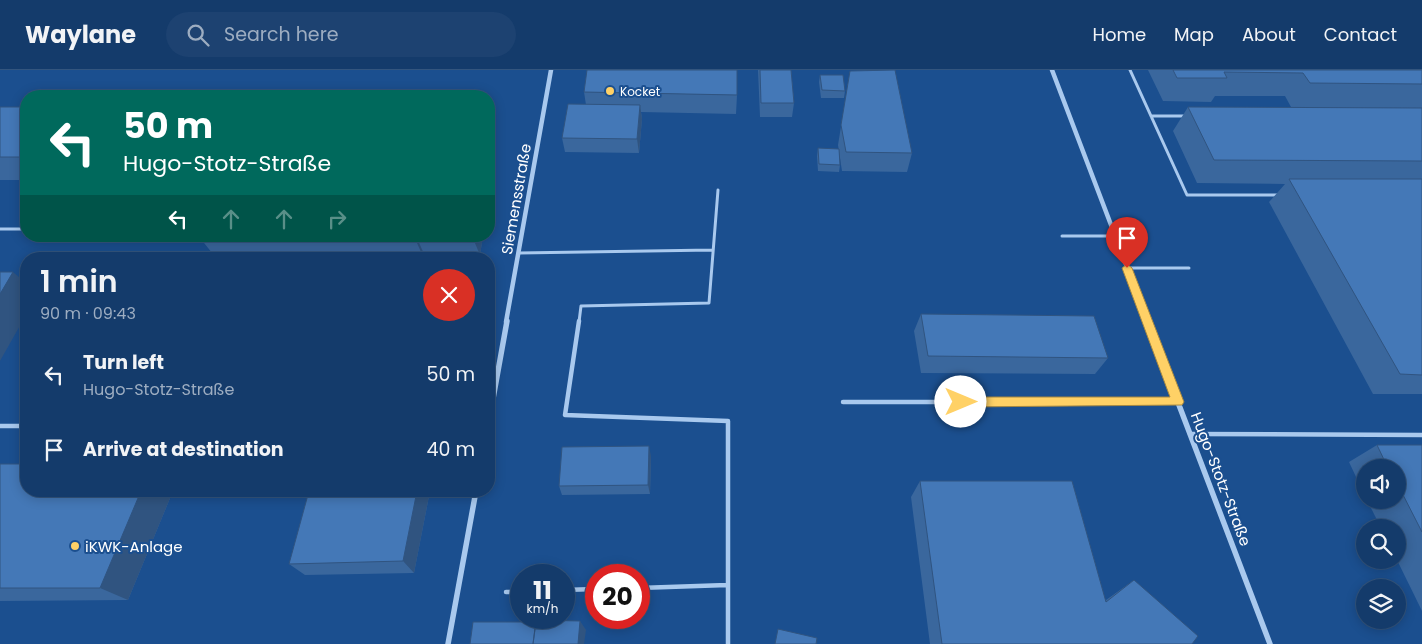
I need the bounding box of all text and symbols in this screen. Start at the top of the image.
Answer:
search box [166,12,516,57]
text: Waylane [25,18,136,51]
icon: search [184,21,212,49]
text: Search here [224,21,339,48]
text: Home [1092,22,1146,47]
text: Map [1174,22,1214,47]
text: About [1242,22,1296,47]
text: Contact [1324,22,1397,47]
place label: Kocket [620,83,660,100]
marker: Kocket [604,85,616,97]
text: 50 m [123,101,213,150]
icon: left [40,110,105,175]
street label: Siemensstraße [496,142,536,256]
text: Hugo-Stotz-Straße [123,148,331,179]
icon: left [164,205,192,233]
icon: ahead [217,205,245,233]
icon: ahead [270,205,298,233]
icon: right [323,205,351,233]
pin [1106,217,1148,268]
icon: arrive [1113,224,1141,252]
text: 1 min [40,260,118,303]
button: close [423,269,475,321]
text: 90 m · 09:43 [40,302,136,325]
text: Turn left [83,349,164,376]
icon: left [40,361,68,389]
text: 50 m [426,361,475,388]
position arrow [934,375,986,427]
text: Hugo-Stotz-Straße [83,378,234,401]
street label: Hugo-Stotz-Straße [1186,409,1256,549]
icon: arrive [40,436,68,464]
text: Arrive at destination [83,436,284,463]
text: 40 m [426,436,475,463]
map controls [1356,459,1406,629]
button: sound [1356,459,1406,509]
button: search [1356,519,1406,569]
place label: iKWK-Anlage [85,536,183,557]
marker: iKWK-Anlage [69,540,81,552]
speed limit sign: 20 [585,564,650,629]
text: 11 [533,573,552,608]
button: layers [1356,579,1406,629]
text: km/h [527,600,558,617]

